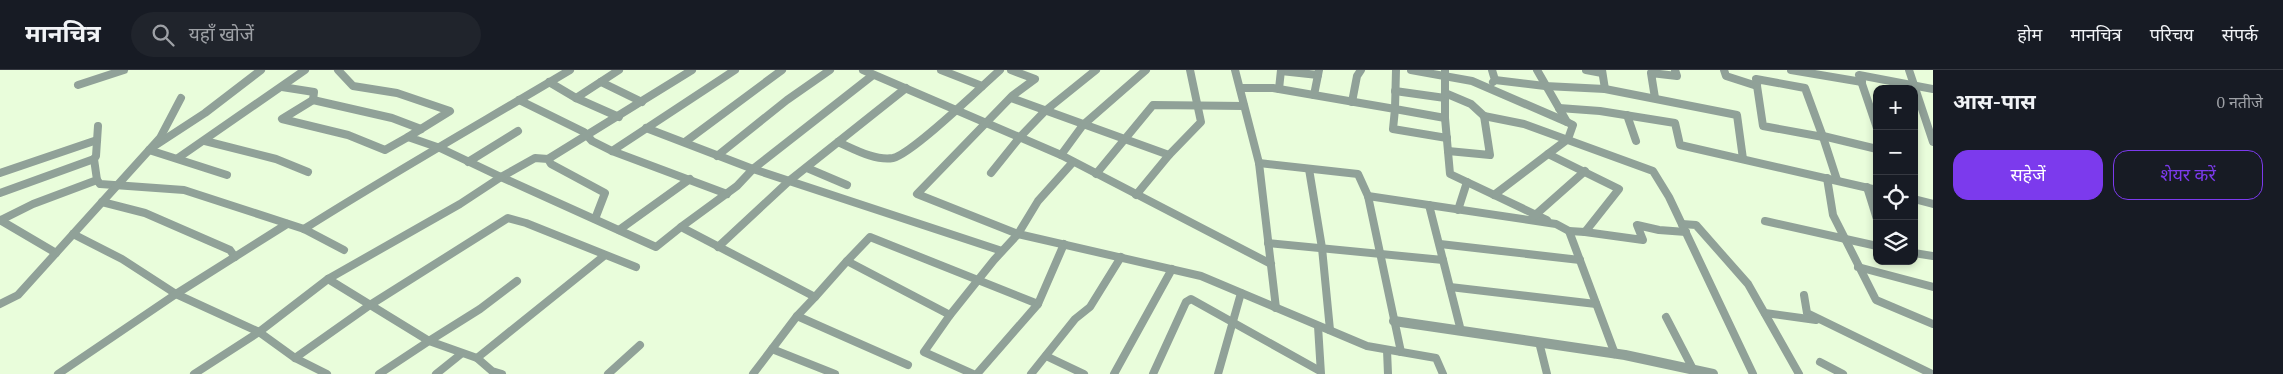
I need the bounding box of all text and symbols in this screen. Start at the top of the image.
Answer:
search box [131,12,481,57]
text: मानचित्र [25,17,101,49]
icon: search [149,21,177,49]
text: यहाँ खोजें [189,21,254,46]
text: होम [2017,22,2042,46]
text: मानचित्र [2070,22,2122,46]
text: परिचय [2150,22,2194,46]
text: संपर्क [2222,22,2258,46]
map controls [1873,85,1918,265]
button: + [1873,85,1918,130]
text: आस-पास [1953,87,2036,115]
text: 0 नतीजे [2217,91,2263,113]
button: − [1873,130,1918,175]
button: सहेजें [1953,150,2103,200]
button: शेयर करें [2113,150,2263,200]
button: locate [1873,175,1918,220]
button: layers [1873,220,1918,265]

